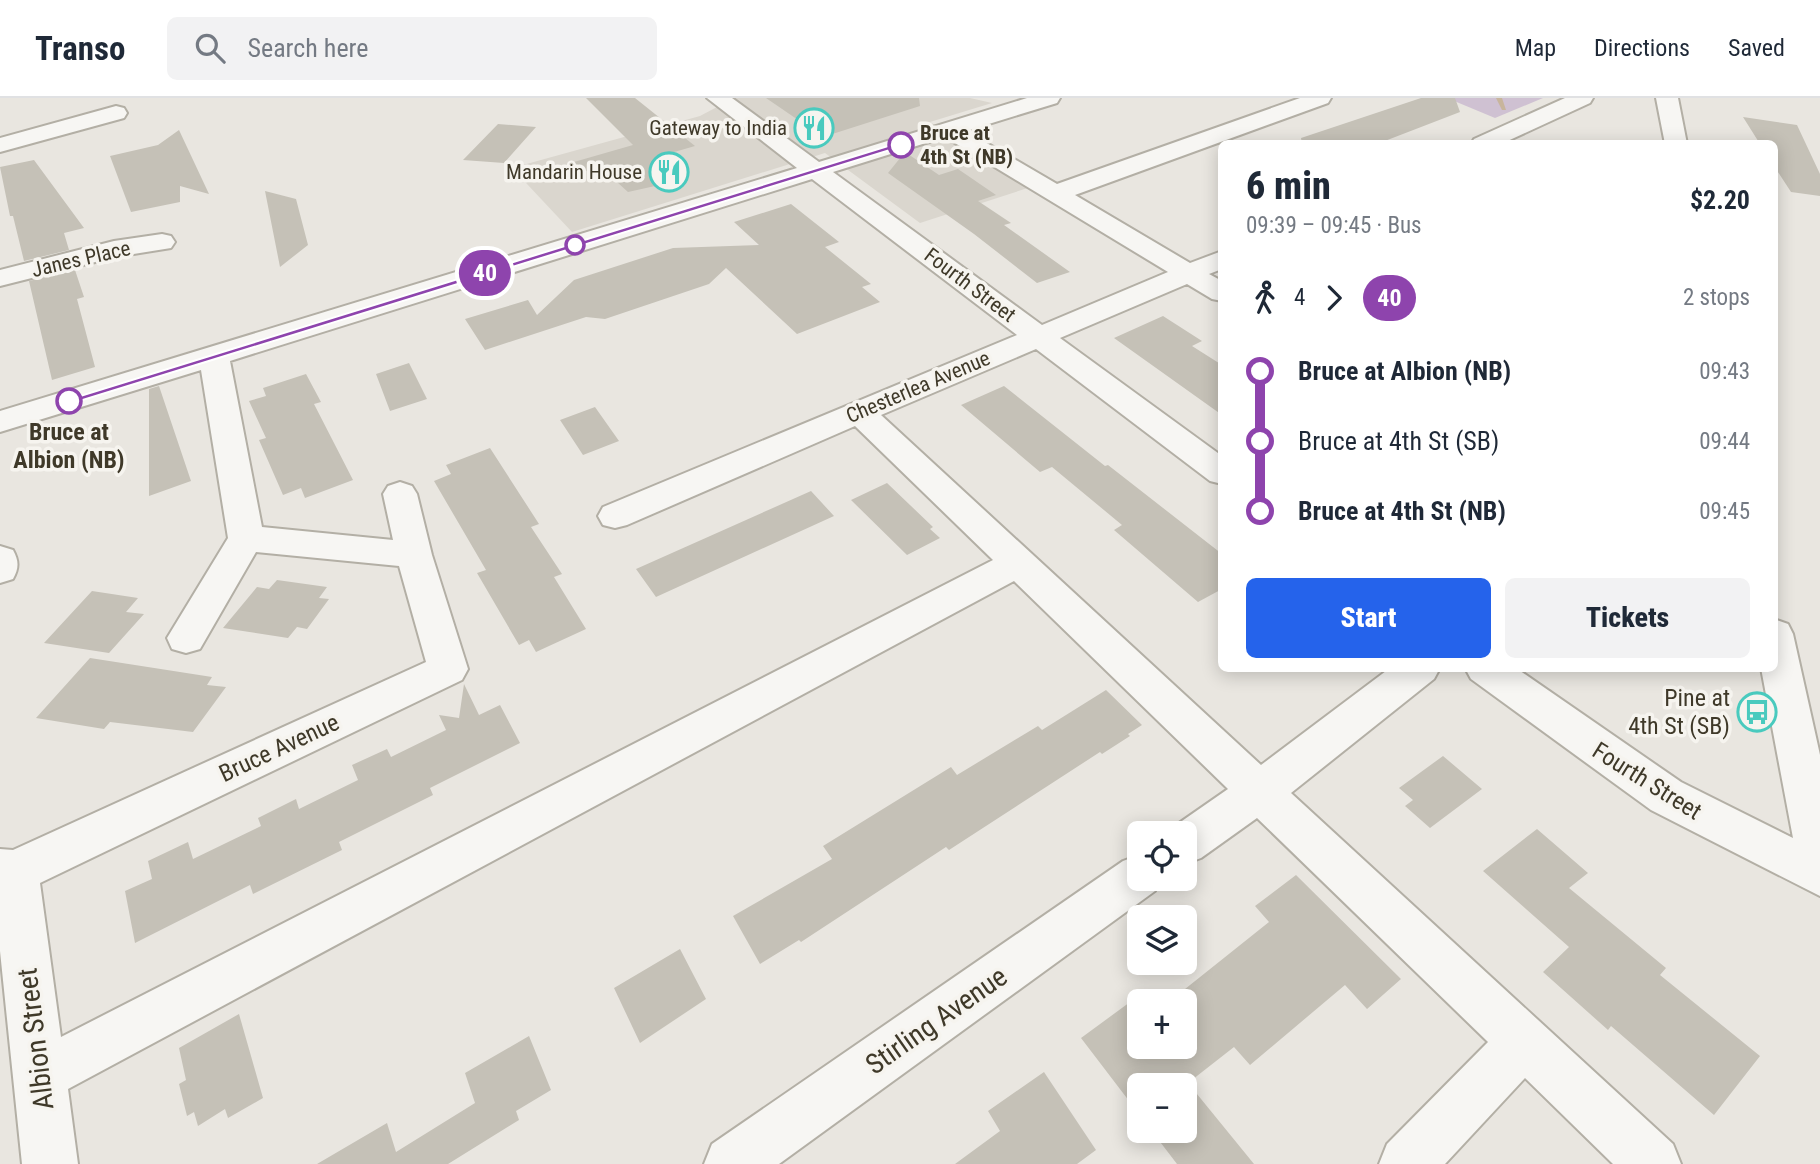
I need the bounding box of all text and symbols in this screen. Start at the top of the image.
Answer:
search box [167,17,657,80]
text: Transo [35,29,125,68]
icon: search [191,29,229,67]
text: Search here [247,33,368,63]
text: Map [1515,34,1556,62]
text: Directions [1594,34,1690,62]
text: Saved [1728,34,1785,62]
restaurant icon: Gateway to India [793,107,835,149]
place label: Gateway to India [649,116,787,140]
place label: Bruce at 4th St (NB) [920,121,1013,169]
marker: Bruce at 4th St (NB) [888,132,914,158]
restaurant icon: Mandarin House [648,151,690,193]
place label: Mandarin House [506,160,642,184]
text: 6 min [1246,164,1331,208]
text: $2.20 [1690,185,1750,215]
text: 09:39 – 09:45 · Bus [1246,212,1422,239]
unlabelled marker [565,235,585,255]
street label: Janes Place [29,236,133,282]
street label: Fourth Street [920,243,1020,327]
line badge: 40 [454,250,516,296]
text: 40 [473,259,497,287]
icon: walk [1246,279,1284,317]
icon: forward [1315,279,1353,317]
text: 4 [1294,284,1305,311]
text: 40 [1377,284,1402,312]
text: 2 stops [1683,284,1750,311]
street label: Chesterlea Avenue [842,346,994,428]
text: Bruce at Albion (NB) [1298,356,1511,386]
text: 09:43 [1699,358,1750,385]
marker: Bruce at Albion (NB) [56,388,82,414]
place label: Bruce at Albion (NB) [13,418,125,474]
text: Bruce at 4th St (SB) [1298,426,1499,456]
text: 09:44 [1699,428,1750,455]
text: Bruce at 4th St (NB) [1298,496,1506,526]
text: 09:45 [1699,498,1750,525]
button: Start [1246,578,1491,658]
button: Tickets [1505,578,1750,658]
place label: Pine at 4th St (SB) [1628,684,1730,740]
bus stop icon: Pine at 4th St (SB) [1736,691,1778,733]
street label: Bruce Avenue [215,708,343,788]
street label: Fourth Street [1587,736,1707,826]
map controls [1127,821,1197,1143]
button: locate [1127,821,1197,891]
button: layers [1127,905,1197,975]
street label: Stirling Avenue [859,960,1013,1081]
street label: Albion Street [10,966,61,1112]
button: + [1127,989,1197,1059]
button: − [1127,1073,1197,1143]

